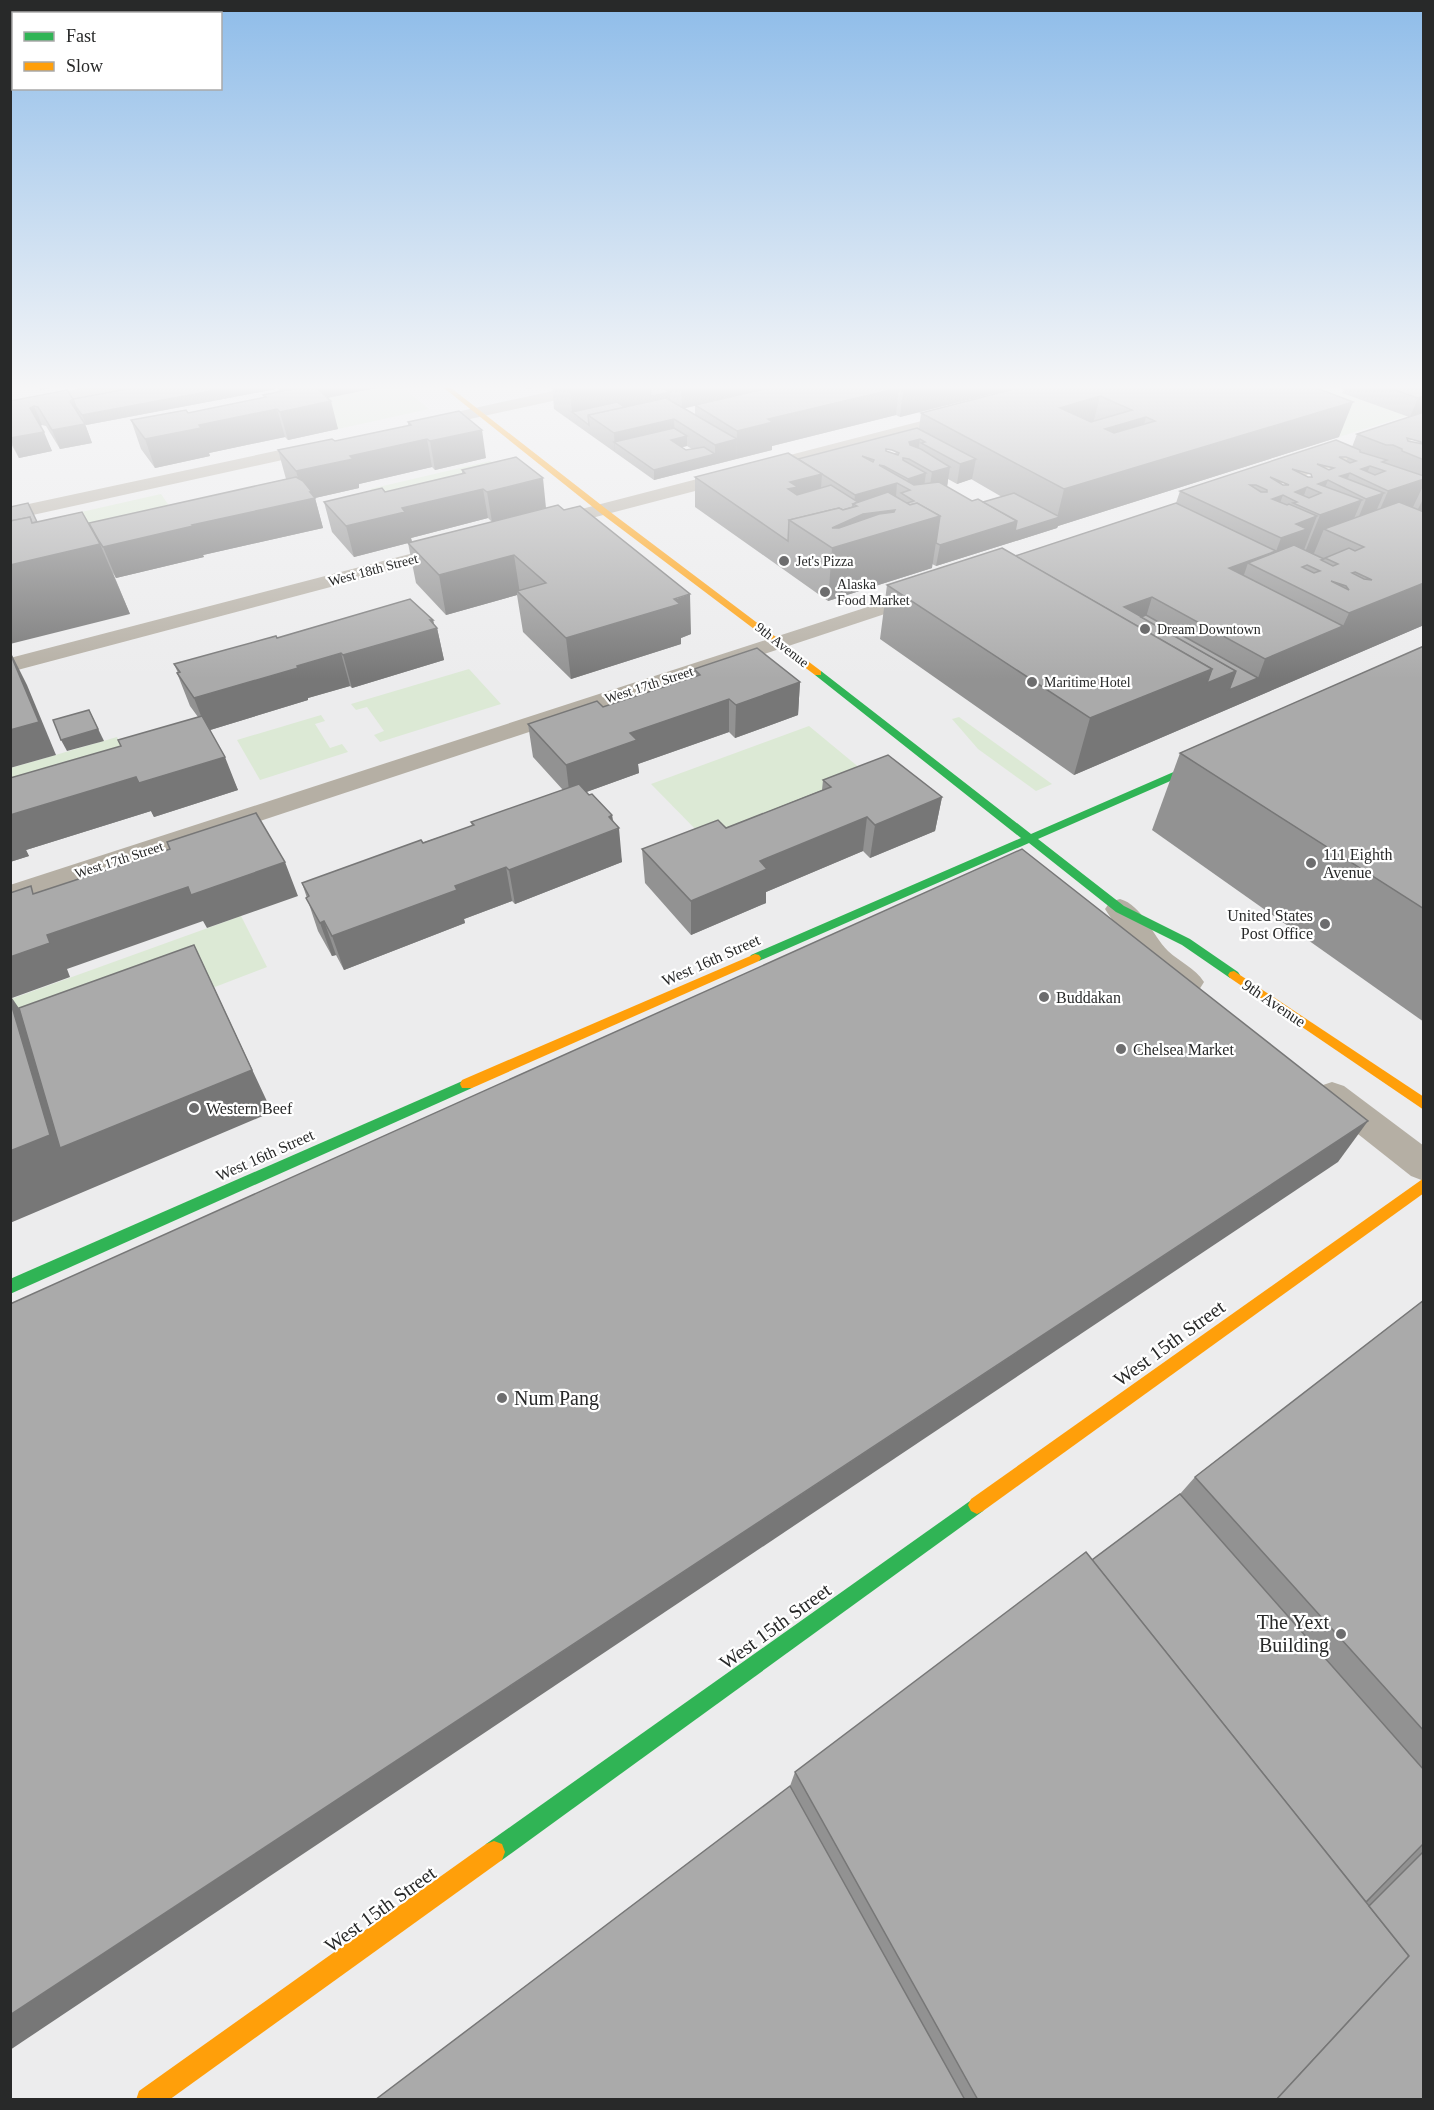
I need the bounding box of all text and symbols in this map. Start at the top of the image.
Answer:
legend [12,12,222,90]
text: Fast [66,26,96,46]
text: Slow [66,56,103,76]
street label: West 18th Street [327,551,420,589]
marker: Jet's Pizza [777,554,791,568]
place label: Jet's Pizza [796,554,854,569]
place label: Alaska Food Market [837,577,910,608]
marker: Alaska Food Market [818,585,832,599]
street label: 9th Avenue [753,620,811,670]
marker: Dream Downtown [1138,622,1152,636]
place label: Dream Downtown [1157,622,1261,637]
street label: West 17th Street [603,664,695,706]
marker: Maritime Hotel [1025,675,1039,689]
place label: Maritime Hotel [1044,675,1131,690]
street label: West 17th Street [73,839,165,881]
place label: 111 Eighth Avenue [1323,846,1392,881]
marker: 111 Eighth Avenue [1304,856,1318,870]
place label: United States Post Office [1227,907,1313,942]
marker: United States Post Office [1318,917,1332,931]
street label: West 16th Street [659,931,763,989]
street label: 9th Avenue [1239,976,1309,1030]
place label: Buddakan [1056,989,1121,1006]
marker: Buddakan [1037,990,1051,1004]
place label: Chelsea Market [1133,1041,1234,1058]
marker: Chelsea Market [1114,1042,1128,1056]
place label: Western Beef [206,1100,293,1117]
marker: Western Beef [187,1101,201,1115]
street label: West 16th Street [213,1126,317,1184]
street label: West 15th Street [1109,1295,1229,1391]
place label: Num Pang [514,1387,599,1410]
marker: Num Pang [495,1391,509,1405]
street label: West 15th Street [715,1578,835,1674]
place label: The Yext Building [1257,1611,1329,1657]
marker: The Yext Building [1334,1627,1348,1641]
street label: West 15th Street [320,1861,440,1957]

